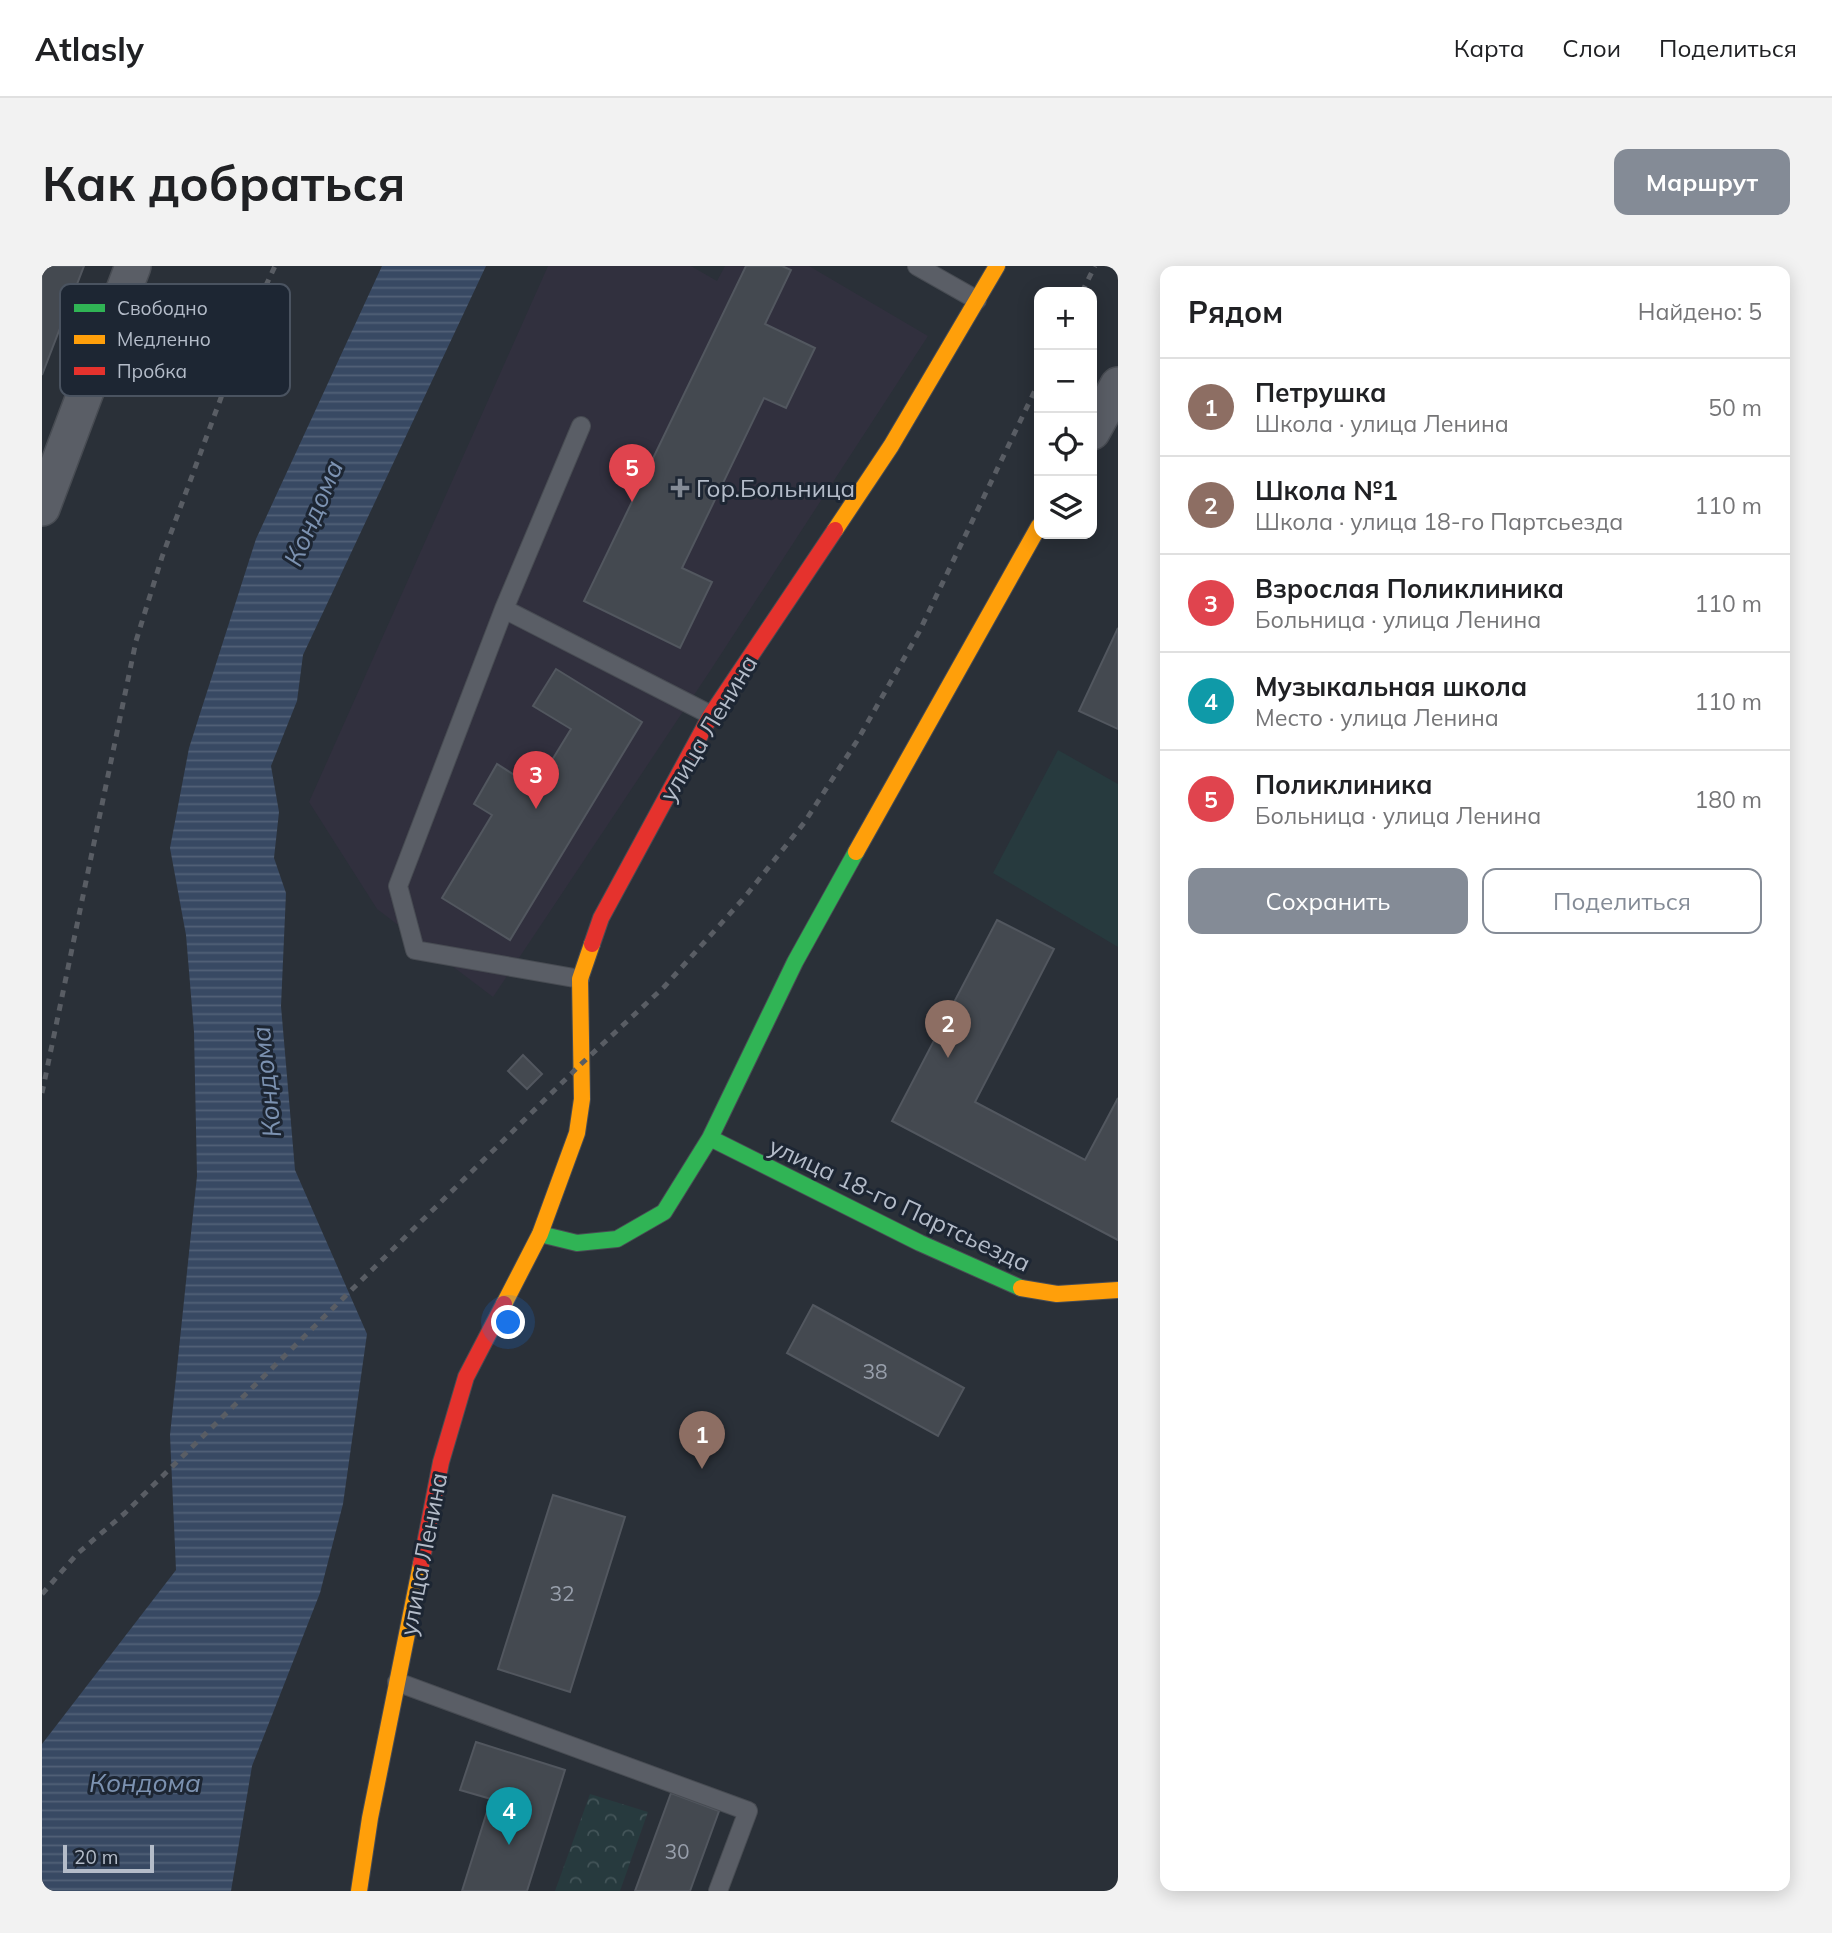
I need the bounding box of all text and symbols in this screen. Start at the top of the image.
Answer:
text: Atlasly [35,28,144,69]
text: Карта [1454,33,1524,63]
text: Слои [1562,33,1621,63]
text: Поделиться [1659,33,1797,63]
button: Маршрут [1614,149,1790,215]
text: Как добраться [42,152,405,213]
legend [60,284,290,396]
map controls [1034,287,1097,539]
button: + [1034,287,1097,350]
text: Рядом [1188,293,1283,331]
text: Свободно [117,296,208,320]
text: Найдено: 5 [1638,297,1762,326]
text: Медленно [117,327,211,351]
button: − [1034,350,1097,413]
text: Пробка [117,359,187,383]
text: Петрушка [1255,376,1386,409]
text: 1 [1204,393,1218,422]
text: 50 m [1708,393,1762,422]
text: Школа · улица Ленина [1255,409,1509,438]
button: locate [1034,413,1097,476]
pin: 5 [609,444,655,502]
water label: Кондома [276,455,350,571]
place label: Гор.Больница [696,473,855,503]
text: Школа №1 [1255,474,1398,507]
button: layers [1034,476,1097,539]
marker: Гор.Больница [670,478,690,498]
text: 2 [1204,491,1218,520]
text: 110 m [1694,491,1762,520]
text: Школа · улица 18-го Партсьезда [1255,507,1623,536]
text: Взрослая Поликлиника [1255,572,1564,605]
text: 3 [1204,589,1218,618]
text: 110 m [1694,589,1762,618]
text: Больница · улица Ленина [1255,605,1541,634]
street label: улица Ленина [653,649,763,807]
text: Музыкальная школа [1255,670,1527,703]
text: 4 [1204,687,1218,716]
text: 110 m [1694,687,1762,716]
text: Место · улица Ленина [1255,703,1499,732]
pin: 3 [513,751,559,809]
text: Поликлиника [1255,768,1432,801]
text: 5 [1204,785,1218,814]
text: 180 m [1694,785,1762,814]
text: Больница · улица Ленина [1255,801,1541,830]
button: Сохранить [1188,868,1468,934]
button: Поделиться [1482,868,1762,934]
pin: 2 [925,1000,971,1058]
water label: Кондома [244,1025,288,1139]
street label: улица 18-го Партсьезда [765,1130,1035,1278]
your location [491,1305,525,1339]
house number: 38 [862,1358,888,1384]
pin: 1 [679,1411,725,1469]
street label: улица Ленина [392,1470,454,1638]
house number: 32 [549,1580,575,1606]
water label: Кондома [89,1766,201,1799]
pin: 4 [486,1787,532,1845]
house number: 30 [664,1838,690,1864]
scale bar [63,1842,154,1874]
text: 20 m [74,1845,118,1869]

